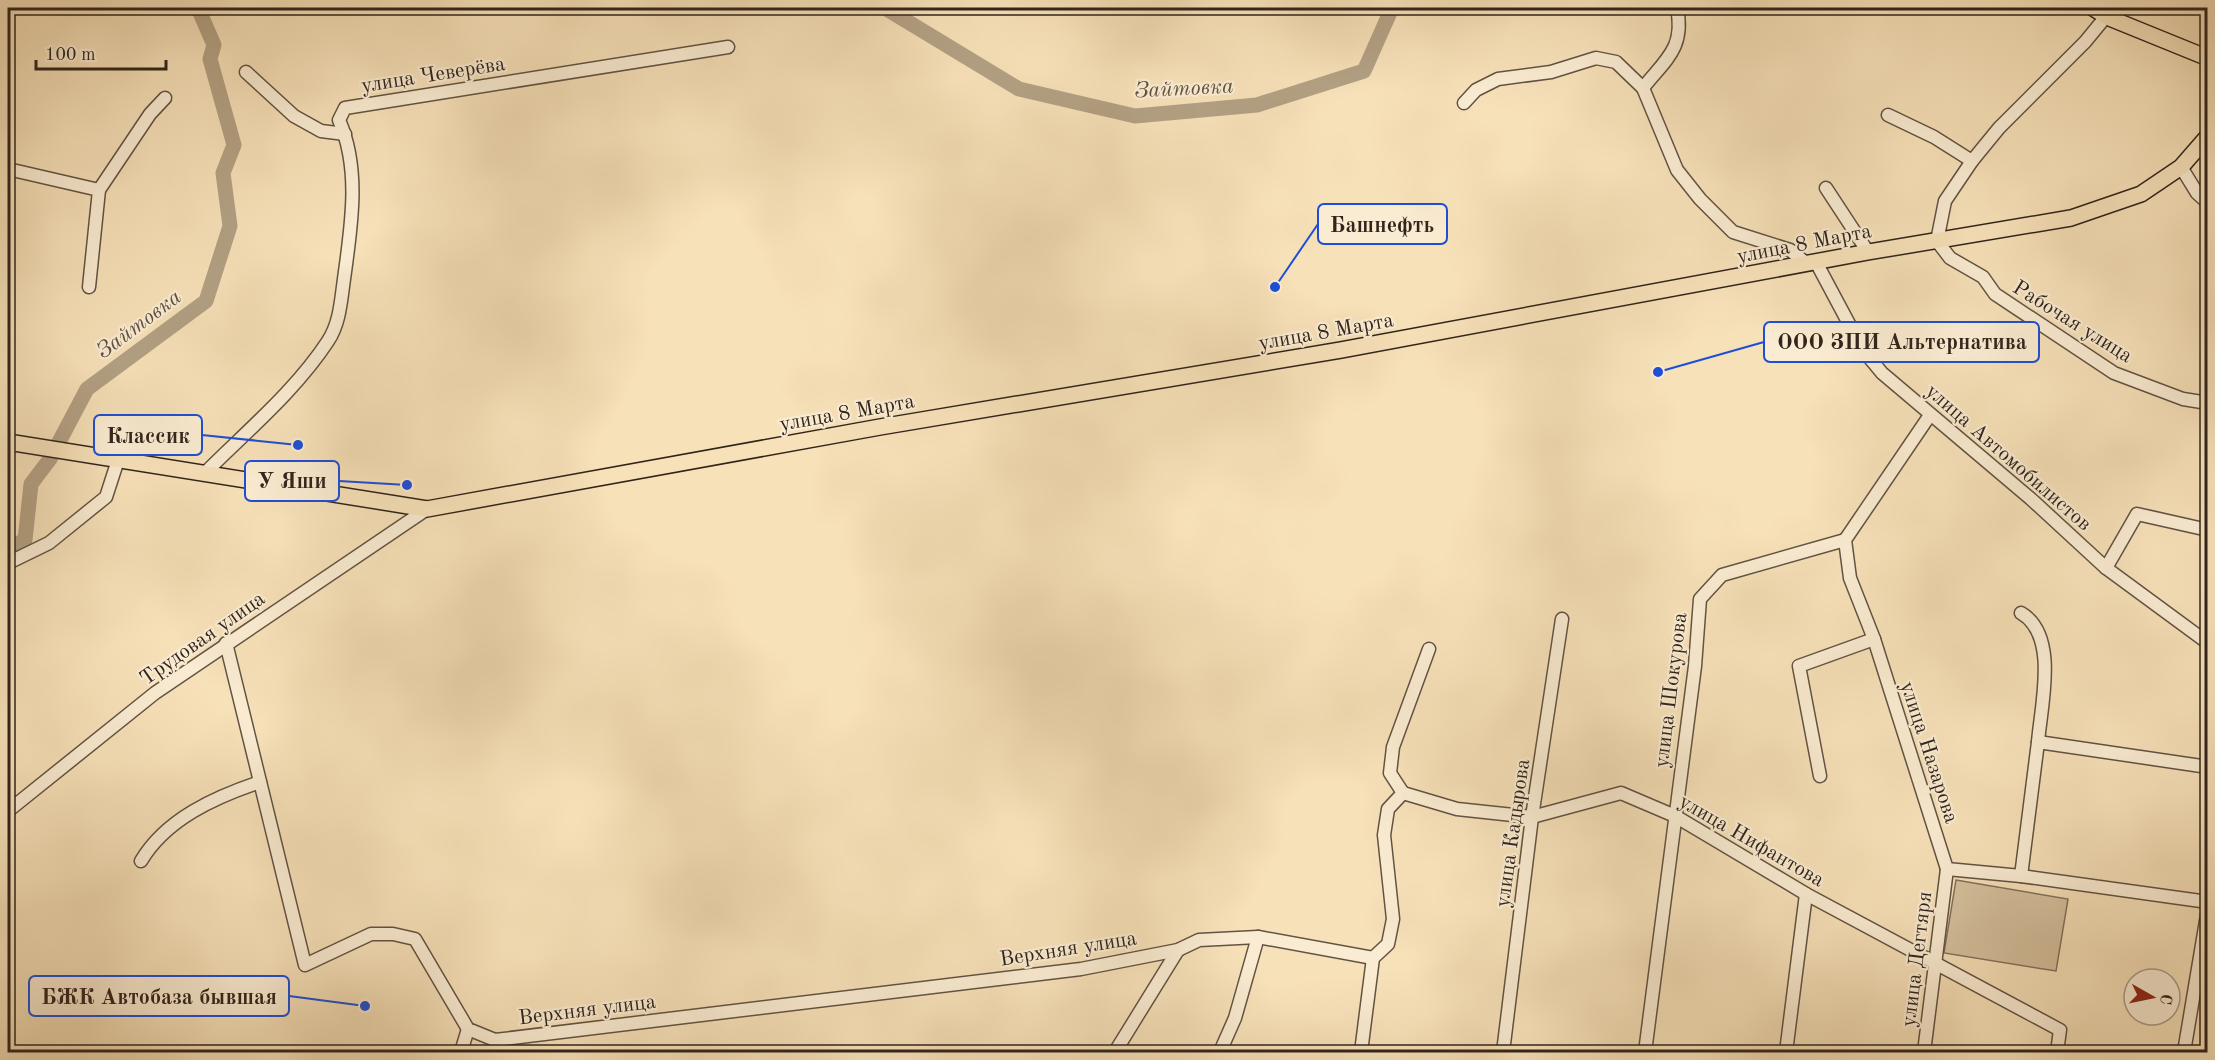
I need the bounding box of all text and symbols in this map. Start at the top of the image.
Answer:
scale bar [36,33,166,71]
text: 100 m [45,46,96,64]
street label: улица Чеверёва [360,54,507,97]
water label: Зайтовка [1134,75,1235,103]
callout: Башнефть [1318,204,1447,244]
text: Башнефть [1330,215,1434,238]
street label: улица 8 Марта [1735,221,1873,268]
street label: Рабочая улица [2009,277,2136,367]
water label: Зайтовка [93,286,186,363]
street label: улица 8 Марта [1257,310,1395,355]
callout: ООО ЗПИ Альтернатива [1764,322,2039,362]
text: ООО ЗПИ Альтернатива [1777,332,2027,354]
street label: улица Автомобилистов [1921,381,2095,536]
street label: улица 8 Марта [778,391,916,436]
callout: Классик [94,415,202,455]
text: Классик [106,426,190,448]
callout: У Яши [245,461,339,501]
text: У Яши [257,471,327,493]
street label: Трудовая улица [137,588,269,690]
street label: улица Шокурова [1652,611,1691,769]
street label: улица Назарова [1896,679,1961,826]
street label: улица Кадырова [1493,757,1534,909]
street label: улица Нифантова [1675,791,1828,891]
street label: улица Дегтяря [1899,890,1936,1028]
street label: Верхняя улица [998,928,1138,971]
north arrow [2122,967,2182,1027]
callout: БЖК Автобаза бывшая [29,976,289,1016]
text: БЖК Автобаза бывшая [41,987,277,1009]
street label: Верхняя улица [517,992,657,1029]
text: С [2156,993,2174,1006]

